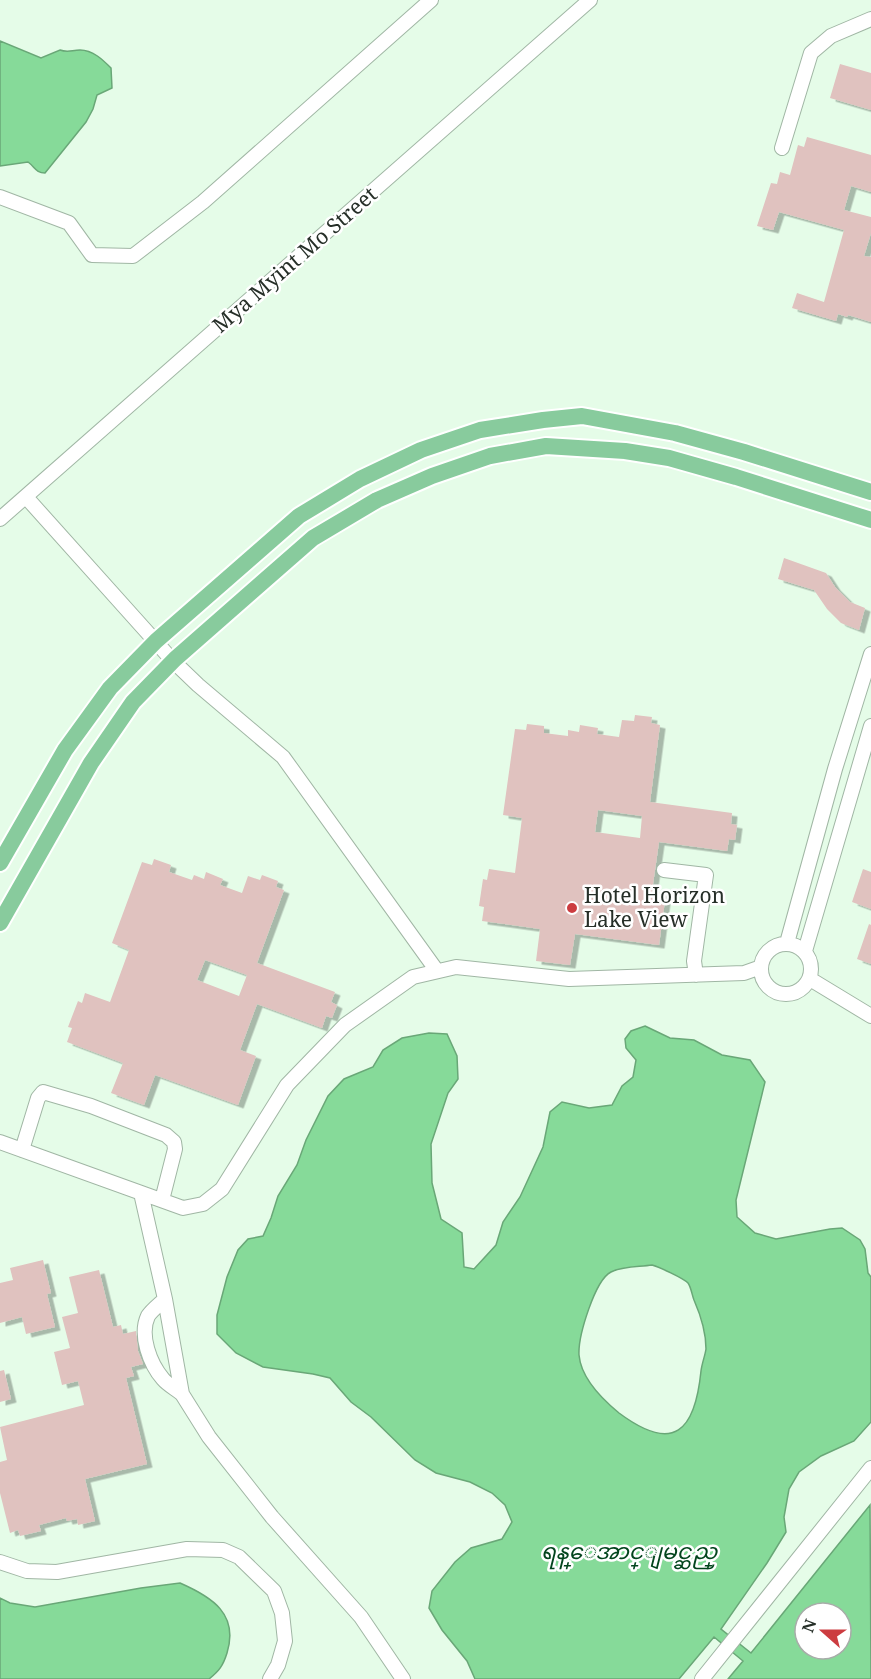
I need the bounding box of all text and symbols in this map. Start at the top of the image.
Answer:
street label: Mya Myint Mo Street [206,180,383,338]
place label: Hotel Horizon Lake View [584,881,725,933]
marker: Hotel Horizon Lake View [565,901,579,915]
water label: ရန္ေအာင္ျမင္ဆည္ [541,1535,719,1570]
north arrow [793,1601,853,1661]
text: N [796,1615,822,1635]

